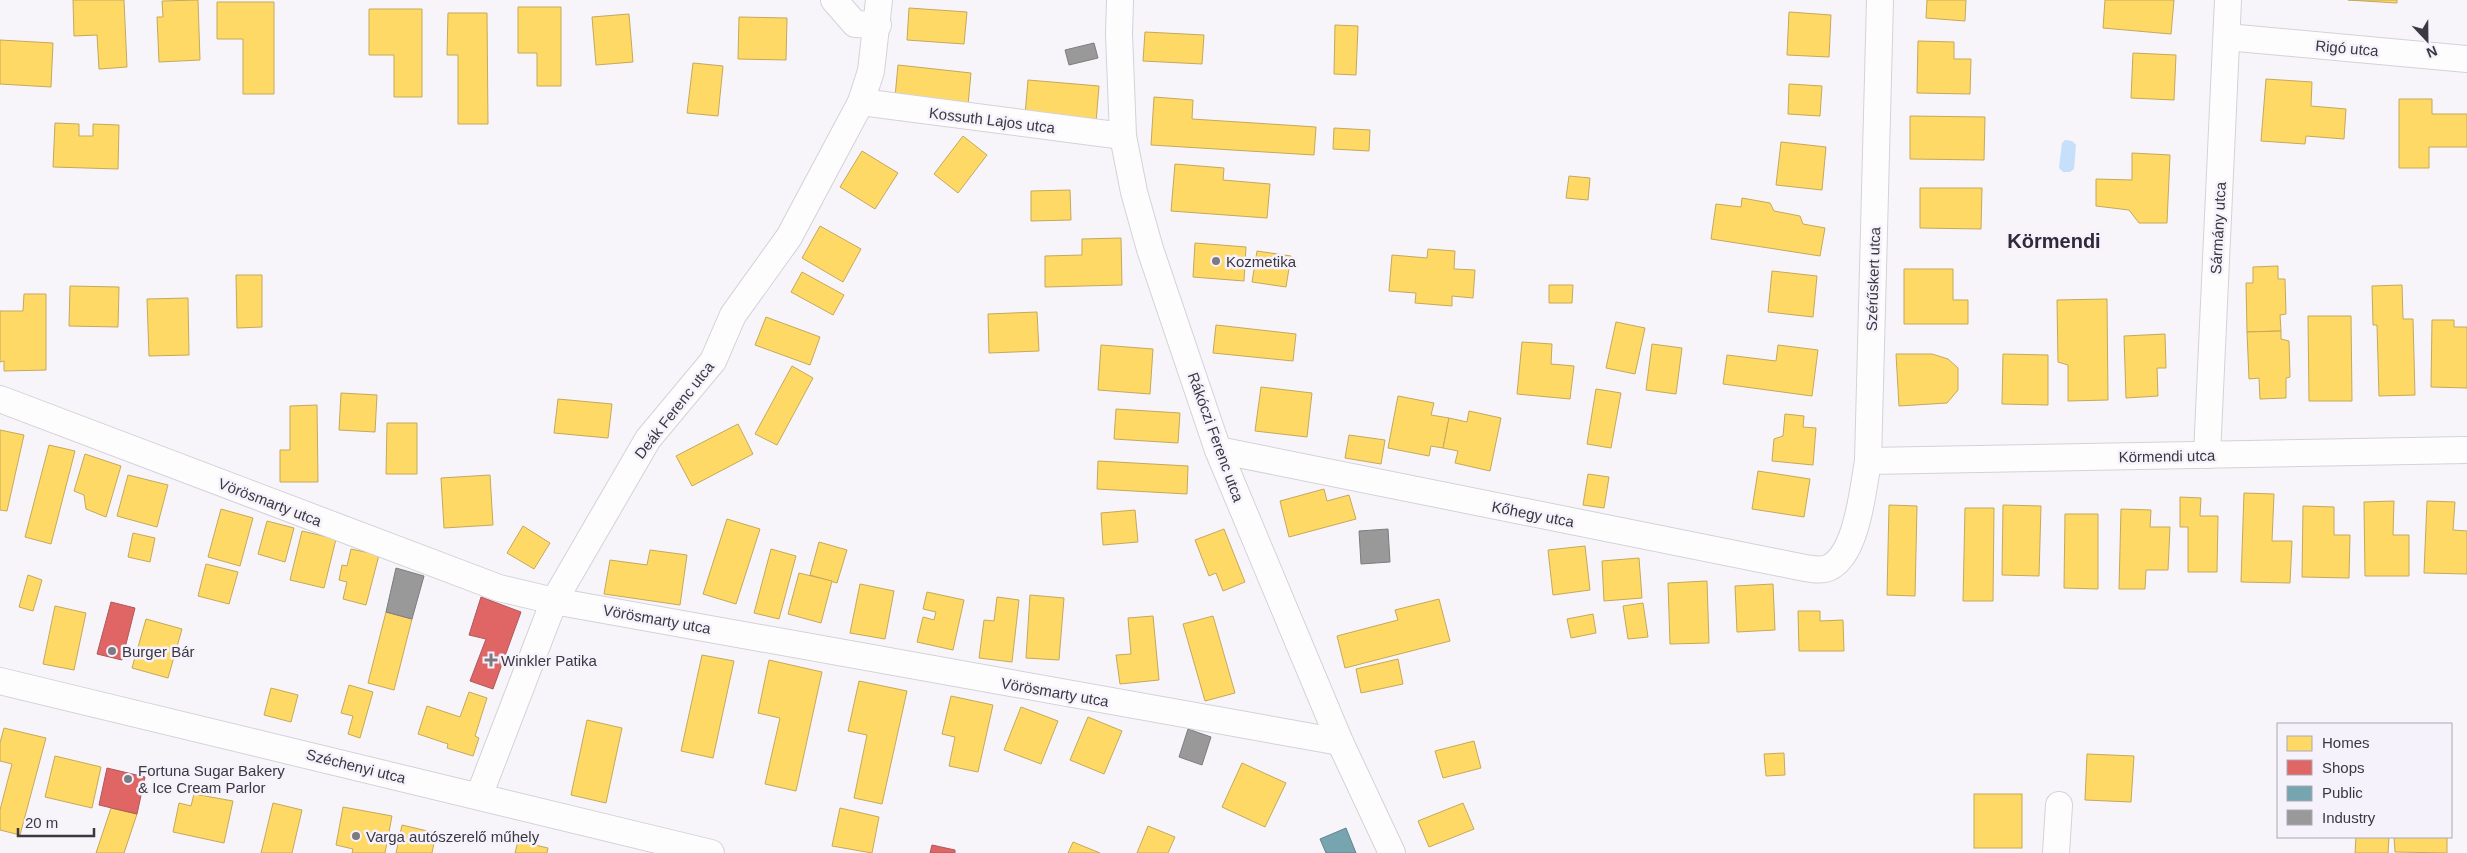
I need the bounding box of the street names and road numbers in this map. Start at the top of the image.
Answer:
street label: Rigó utca [2315,37,2380,59]
street label: Kossuth Lajos utca [928,104,1057,136]
street label: Sármány utca [2207,181,2229,275]
street label: Szérűskert utca [1863,226,1883,331]
street label: Deák Ferenc utca [631,358,718,462]
street label: Rákóczi Ferenc utca [1185,370,1248,505]
street label: Körmendi utca [2118,447,2216,465]
street label: Vörösmarty utca [216,474,325,530]
street label: Kőhegy utca [1490,498,1576,530]
street label: Vörösmarty utca [602,601,713,637]
street label: Vörösmarty utca [1000,674,1111,710]
street label: Széchenyi utca [305,745,408,787]

